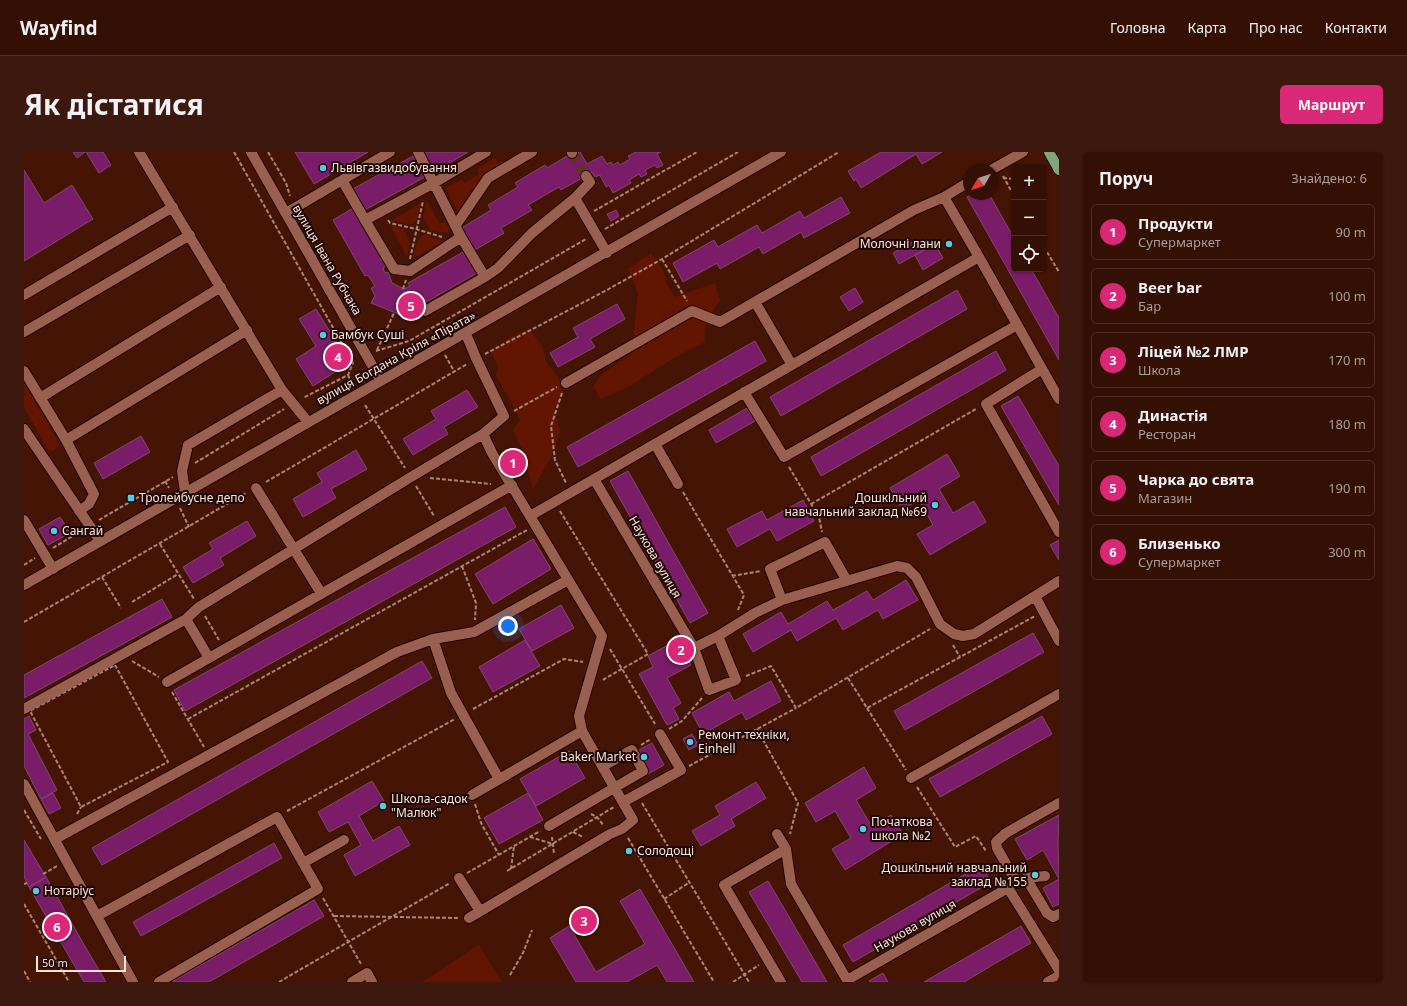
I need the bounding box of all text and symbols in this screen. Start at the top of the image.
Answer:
text: Wayfind [20,15,98,41]
text: Головна [1110,18,1166,37]
text: Карта [1188,18,1227,37]
text: Про нас [1249,18,1303,37]
text: Контакти [1325,18,1387,37]
text: Як дістатися [24,85,204,123]
button: Маршрут [1280,85,1383,124]
place label: Львівгазвидобування [331,159,457,176]
marker: Львівгазвидобування [318,163,328,173]
north arrow [963,164,999,200]
map controls [1011,164,1047,272]
button: + [1011,164,1047,200]
text: Поруч [1099,167,1153,190]
text: Знайдено: 6 [1291,169,1367,187]
button: − [1011,200,1047,236]
street label: вулиця Івана Рубчака [289,201,366,318]
text: Продукти [1138,213,1213,233]
text: 1 [1109,223,1117,241]
text: 90 m [1336,223,1366,241]
text: Супермаркет [1138,233,1221,251]
place label: Молочні лани [860,235,941,252]
button: locate [1011,236,1047,272]
marker: Молочні лани [944,239,954,249]
text: Beer bar [1138,277,1202,297]
text: 2 [1109,287,1117,305]
text: 100 m [1328,287,1366,305]
pin: 5 [398,291,424,321]
text: Бар [1138,297,1161,315]
street label: вулиця Богдана Кріля «Пірата» [313,307,478,409]
place label: Бамбук Суші [331,326,404,343]
marker: Бамбук Суші [318,330,328,340]
text: Ліцей №2 ЛМР [1138,341,1249,361]
pin: 4 [325,342,351,372]
text: 3 [1109,351,1117,369]
text: 170 m [1328,351,1366,369]
text: Школа [1138,361,1181,379]
text: Династія [1138,405,1208,425]
text: 4 [1109,415,1117,433]
text: 180 m [1328,415,1366,433]
text: Ресторан [1138,425,1196,443]
pin: 1 [500,448,526,478]
text: Чарка до свята [1138,469,1254,489]
text: 5 [1109,479,1117,497]
text: 190 m [1328,479,1366,497]
place label: Тролейбусне депо [139,489,245,506]
place label: Дошкільний навчальний заклад №69 [784,489,927,520]
text: Магазин [1138,489,1192,507]
marker: Тролейбусне депо [126,493,136,503]
marker: Дошкільний навчальний заклад №69 [930,500,940,510]
street label: Наукова вулиця [625,513,686,601]
place label: Сангай [62,522,103,539]
marker: Сангай [49,526,59,536]
text: Близенько [1138,533,1221,553]
text: 6 [1109,543,1117,561]
text: 300 m [1328,543,1366,561]
text: Супермаркет [1138,553,1221,571]
your location [498,616,518,636]
pin: 2 [668,635,694,665]
place label: Ремонт техніки, Einhell [698,726,790,757]
marker: Ремонт техніки, Einhell [685,737,695,747]
place label: Baker Market [560,748,637,765]
marker: Baker Market [639,752,649,762]
place label: Школа-садок "Малюк" [391,790,468,821]
marker: Школа-садок "Малюк" [378,801,388,811]
place label: Початкова школа №2 [871,813,933,844]
marker: Початкова школа №2 [858,824,868,834]
place label: Солодощі [637,842,694,859]
marker: Солодощі [624,846,634,856]
place label: Дошкільний навчальний заклад №155 [882,859,1027,890]
marker: Дошкільний навчальний заклад №155 [1030,870,1040,880]
place label: Нотаріус [44,882,94,899]
marker: Нотаріус [31,886,41,896]
street label: Наукова вулиця [871,895,959,956]
pin: 3 [571,906,597,936]
pin: 6 [44,912,70,942]
scale bar [36,954,126,973]
text: 50 m [42,955,68,970]

